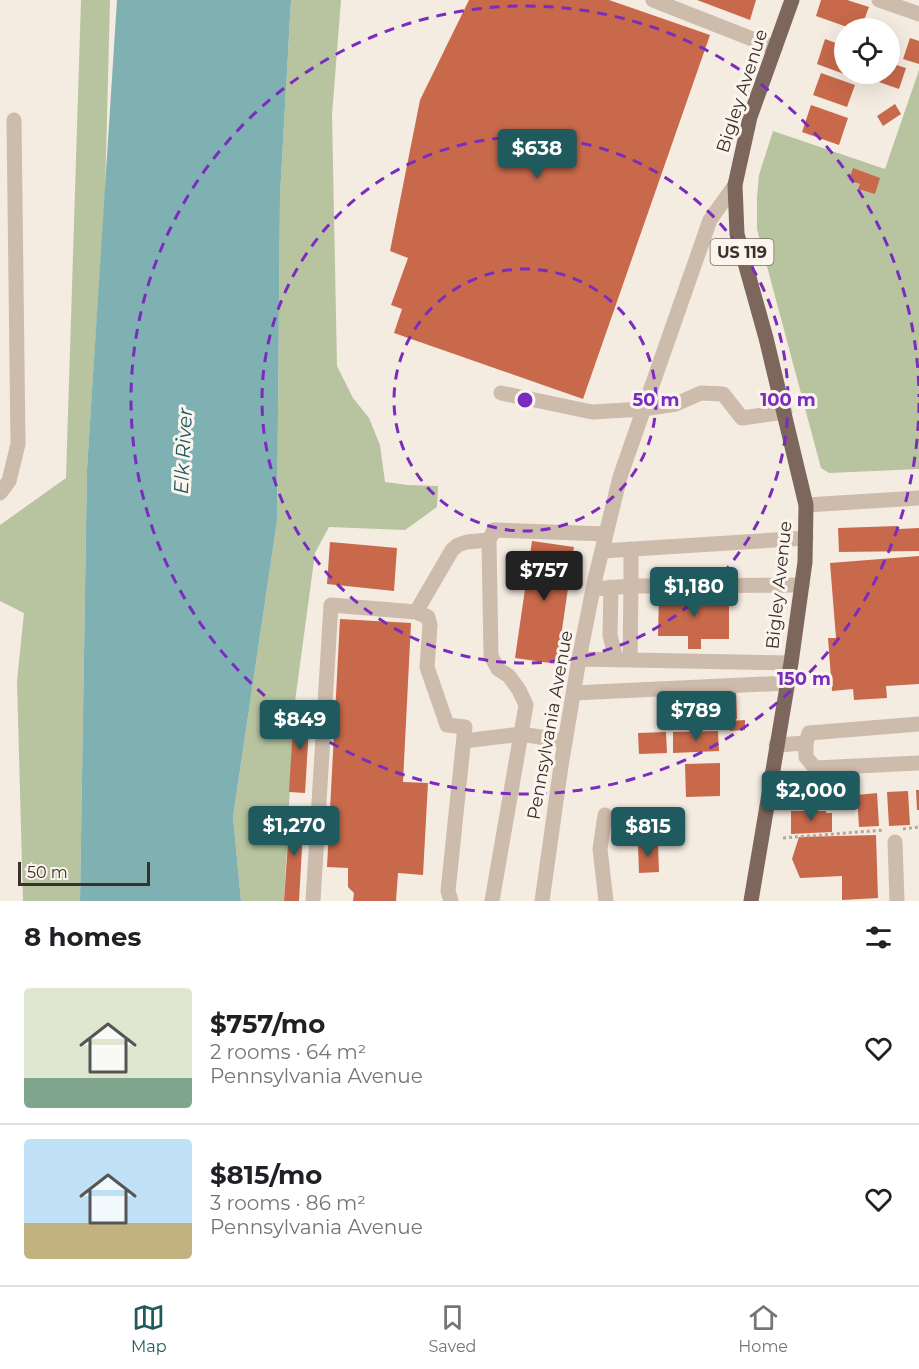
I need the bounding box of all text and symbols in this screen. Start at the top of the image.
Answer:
map controls [834,18,900,84]
button: locate [834,18,900,84]
street label: Bigley Avenue [712,26,772,156]
pin: $638 [501,129,573,180]
text: $638 [512,136,562,160]
road number: US 119 [710,239,774,265]
text: 50 m [633,389,679,411]
text: 100 m [760,389,816,411]
centre of rings [515,390,535,410]
water label: Elk River [169,406,197,495]
street label: Bigley Avenue [761,520,797,650]
pin: $757 [508,551,580,602]
text: $757 [520,558,568,582]
pin: $1,180 [645,567,743,618]
text: $1,180 [664,574,724,598]
street label: Pennsylvania Avenue [523,629,577,821]
text: 150 m [777,668,831,690]
pin: $789 [660,691,732,742]
text: $789 [671,698,721,722]
pin: $849 [264,700,336,751]
text: $849 [274,707,326,731]
pin: $2,000 [762,771,860,822]
text: $2,000 [776,778,846,802]
pin: $1,270 [245,806,343,857]
pin: $815 [612,807,684,858]
text: $1,270 [262,813,326,837]
text: $815 [625,814,671,838]
scale bar [18,859,150,886]
text: 50 m [27,863,68,882]
text: 8 homes [24,921,141,953]
icon: filters [862,921,895,954]
text: $757/mo [210,1008,325,1040]
icon: home [72,1012,144,1084]
icon: heart [862,1032,895,1065]
text: 2 rooms · 64 m² [210,1040,366,1064]
text: Pennsylvania Avenue [210,1064,423,1088]
text: $815/mo [210,1159,322,1191]
icon: home [72,1163,144,1235]
icon: heart [862,1183,895,1216]
text: 3 rooms · 86 m² [210,1191,366,1215]
text: Pennsylvania Avenue [210,1215,423,1239]
tab: Map [131,1301,167,1356]
tab: Saved [428,1301,476,1356]
tab: Home [738,1301,788,1356]

